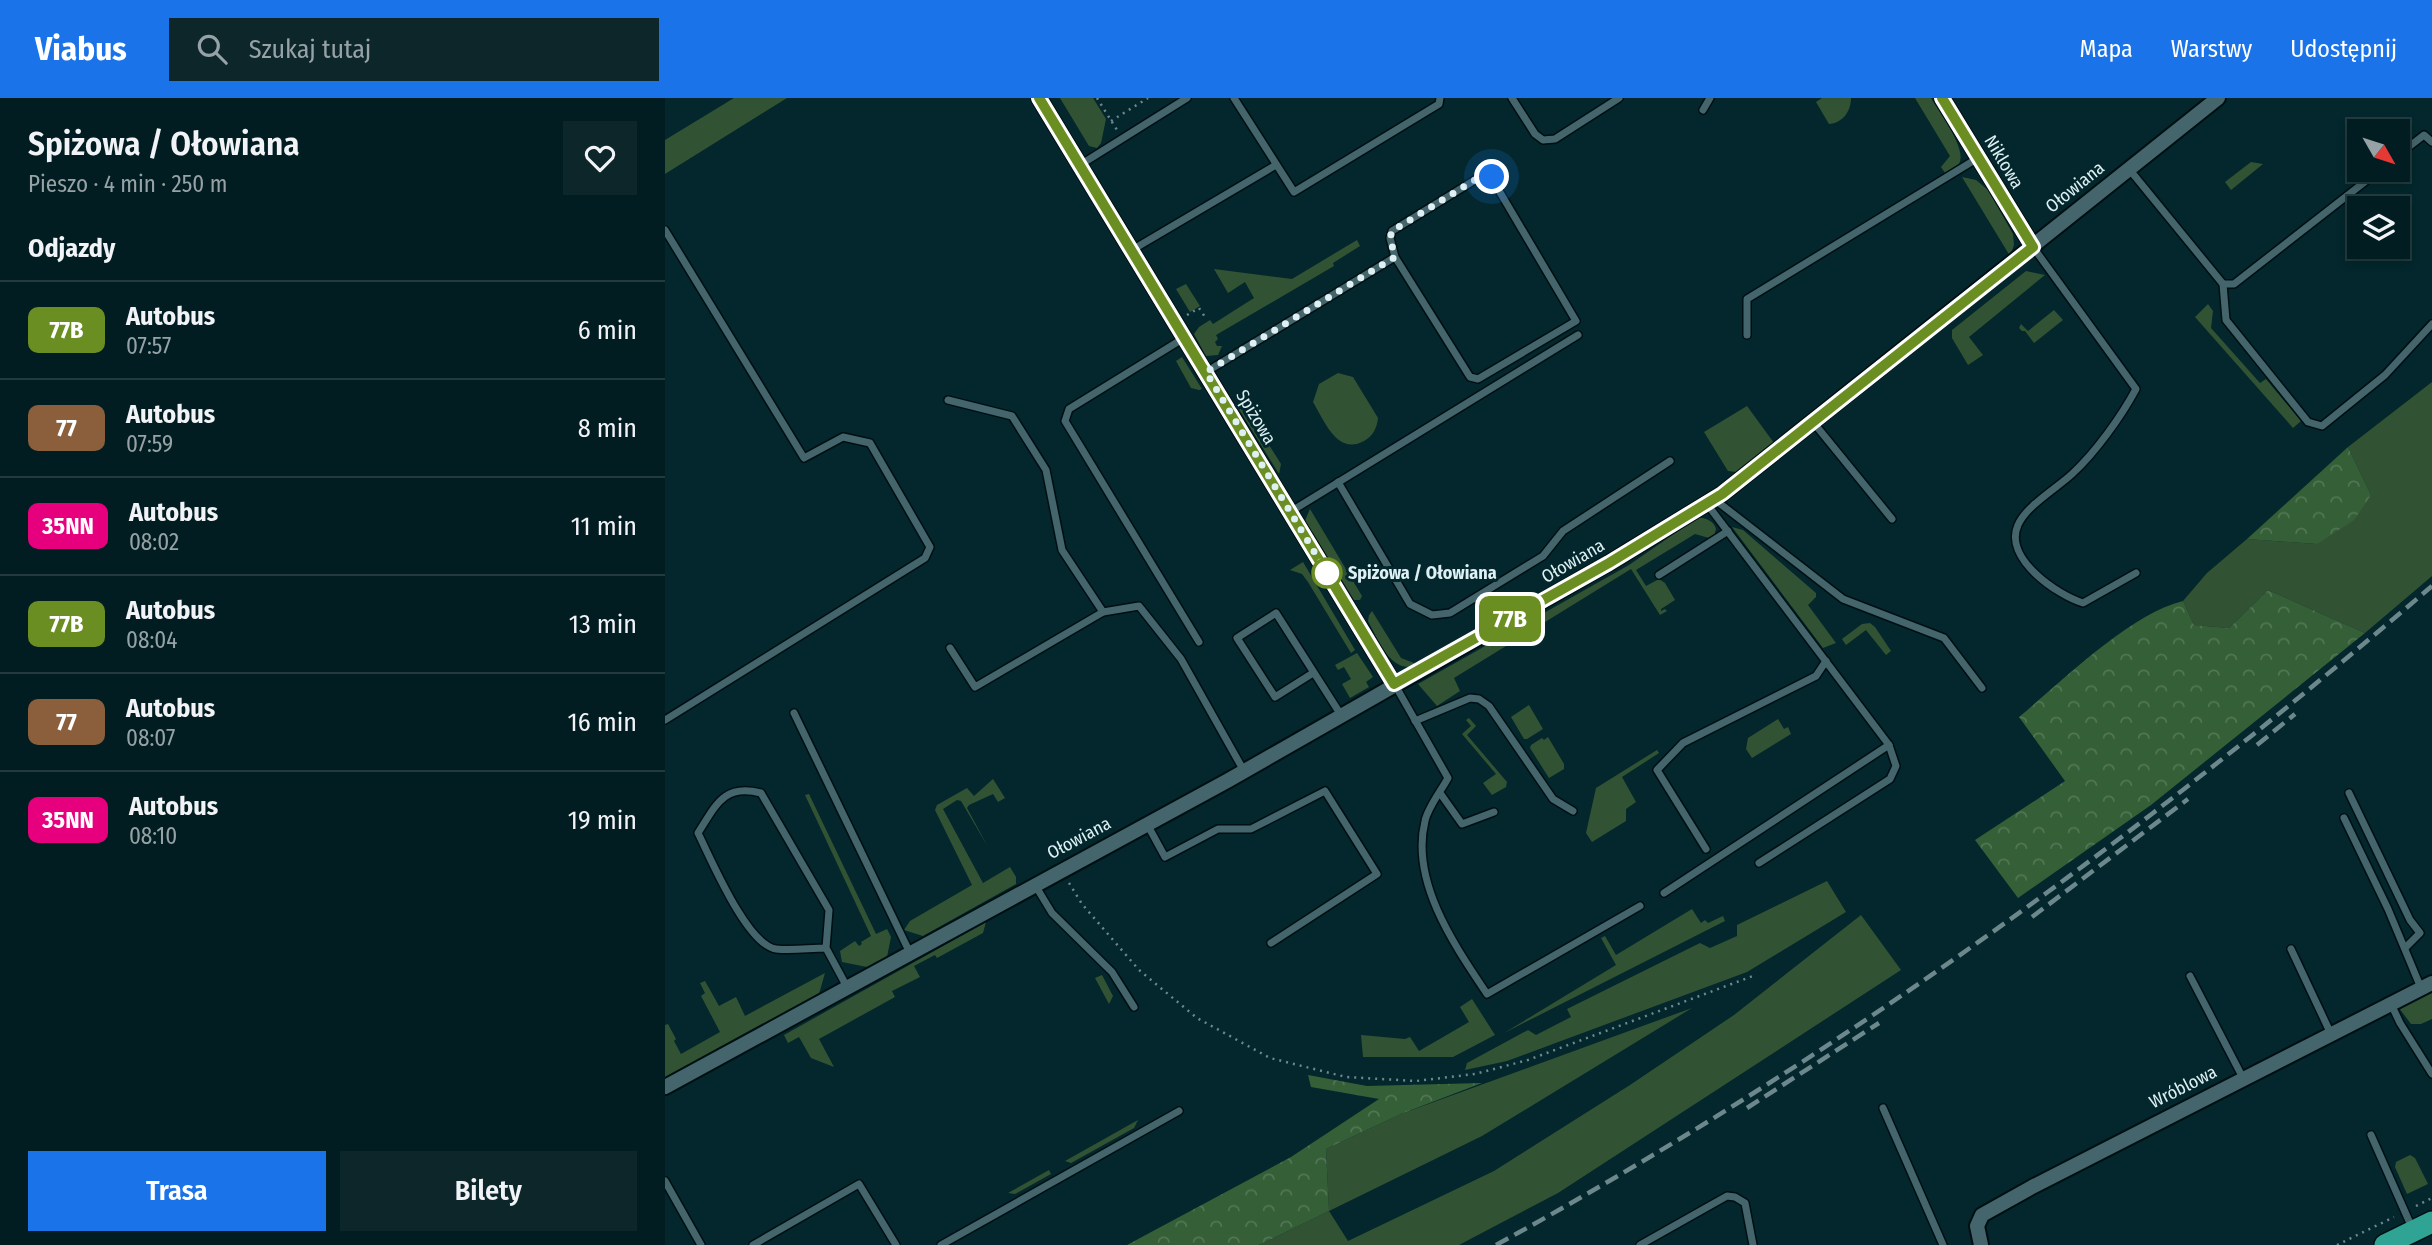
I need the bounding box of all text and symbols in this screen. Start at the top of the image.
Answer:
search box [169,18,659,81]
text: Viabus [35,29,127,69]
icon: search [193,30,231,68]
text: Szukaj tutaj [249,34,371,65]
text: Mapa [2080,35,2133,63]
text: Warstwy [2171,35,2252,63]
text: Udostępnij [2290,35,2397,63]
north arrow [2347,119,2410,182]
map controls [2347,119,2410,259]
button: heart [563,121,637,195]
text: Spiżowa / Ołowiana [28,124,300,164]
street label: Niklowa [1980,131,2029,193]
street label: Ołowiana [2041,157,2109,217]
your location [1474,159,1509,194]
text: Pieszo · 4 min · 250 m [28,170,227,198]
button: layers [2347,196,2410,259]
text: Odjazdy [28,233,115,264]
text: Autobus [126,301,215,332]
text: 6 min [578,315,637,346]
text: 77B [50,316,83,344]
text: 07:57 [126,332,171,360]
street label: Spiżowa [1231,386,1281,448]
text: Autobus [126,399,215,430]
text: 8 min [578,413,637,444]
text: 77 [56,414,77,442]
text: 07:59 [126,430,173,458]
text: Autobus [129,497,218,528]
text: 11 min [571,511,637,542]
text: 35NN [42,512,94,540]
text: 08:02 [129,528,179,556]
street label: Ołowiana [1537,534,1609,588]
marker: Spiżowa / Ołowiana [1312,558,1342,588]
place label: Spiżowa / Ołowiana [1348,562,1497,584]
text: Autobus [126,595,215,626]
line badge: 77B [1470,596,1550,642]
text: 77B [1493,605,1527,633]
text: 13 min [569,609,637,640]
text: 77B [50,610,83,638]
text: 08:04 [126,626,177,654]
text: Autobus [126,693,215,724]
text: 16 min [568,707,637,738]
text: 77 [56,708,77,736]
text: 08:07 [126,724,175,752]
text: Autobus [129,791,218,822]
text: 19 min [568,805,637,836]
text: 35NN [42,806,94,834]
street label: Ołowiana [1043,812,1115,864]
text: 08:10 [129,822,177,850]
street label: Wróblowa [2146,1061,2221,1113]
button: Trasa [28,1151,326,1231]
button: Bilety [340,1151,637,1231]

